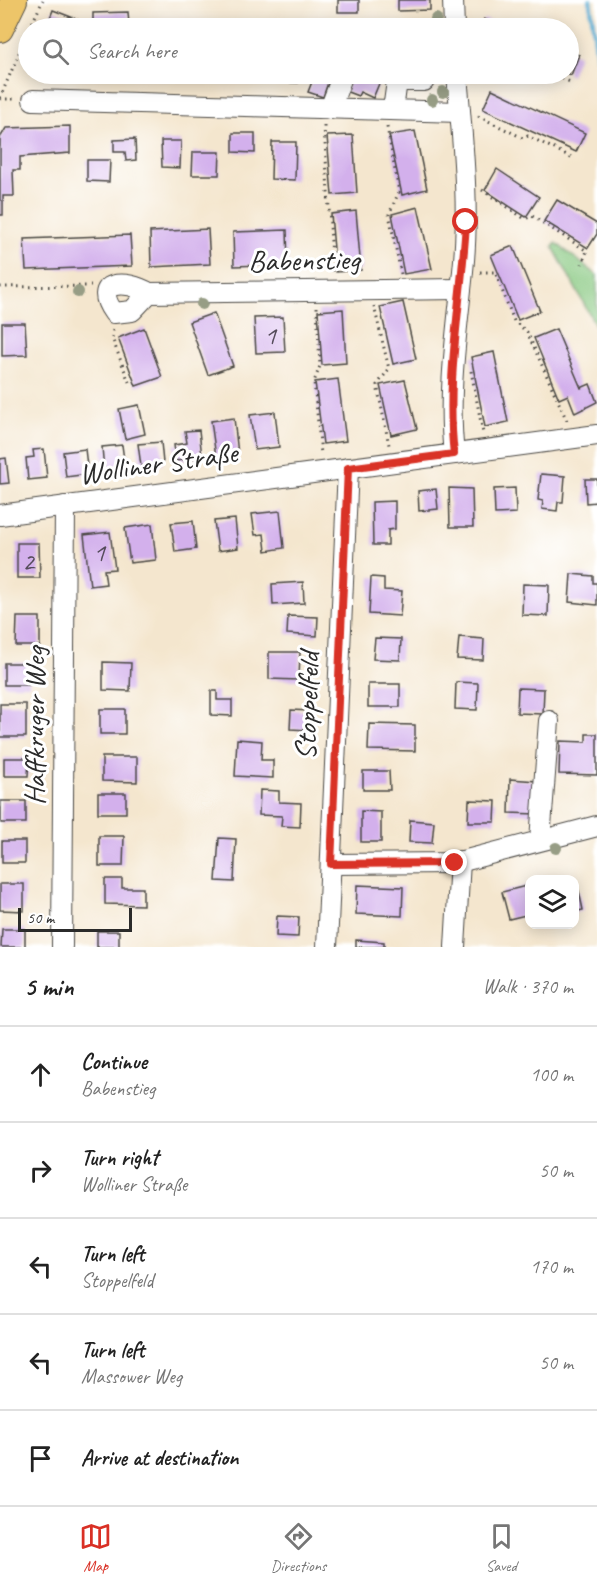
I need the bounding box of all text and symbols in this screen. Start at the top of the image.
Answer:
search box [18,18,579,84]
icon: search [39,35,72,68]
text: Search here [87,37,177,65]
route start [452,208,478,234]
street label: Babenstieg [248,240,362,280]
house number: 1 [264,318,278,352]
street label: Wolliner Straße [76,433,242,493]
house number: 1 [93,535,107,569]
house number: 2 [22,544,36,578]
street label: Haffkruger Weg [15,644,53,805]
street label: Stoppelfeld [286,647,328,761]
route end [441,849,467,875]
map controls [525,875,579,929]
button: layers [525,875,579,929]
scale bar [18,905,132,932]
text: 50 m [27,908,54,928]
text: 5 min [24,970,73,1003]
text: Walk · 370 m [483,974,573,999]
text: Continue [81,1048,147,1076]
icon: ahead [24,1058,57,1091]
text: 100 m [530,1062,573,1087]
text: Babenstieg [81,1076,155,1101]
text: Turn right [81,1144,158,1172]
icon: right [24,1154,57,1187]
text: 50 m [539,1158,573,1183]
text: Wolliner Straße [81,1172,187,1197]
text: Turn left [81,1240,145,1268]
icon: left [24,1250,57,1283]
text: 170 m [530,1254,573,1279]
text: Stoppelfeld [81,1268,153,1293]
text: Turn left [81,1336,145,1364]
icon: left [24,1346,57,1379]
text: 50 m [539,1350,573,1375]
text: Massower Weg [81,1364,182,1389]
icon: arrive [24,1442,57,1475]
text: Arrive at destination [81,1444,238,1472]
tab: Map [79,1520,112,1576]
tab: Directions [271,1520,326,1576]
tab: Saved [485,1520,518,1576]

